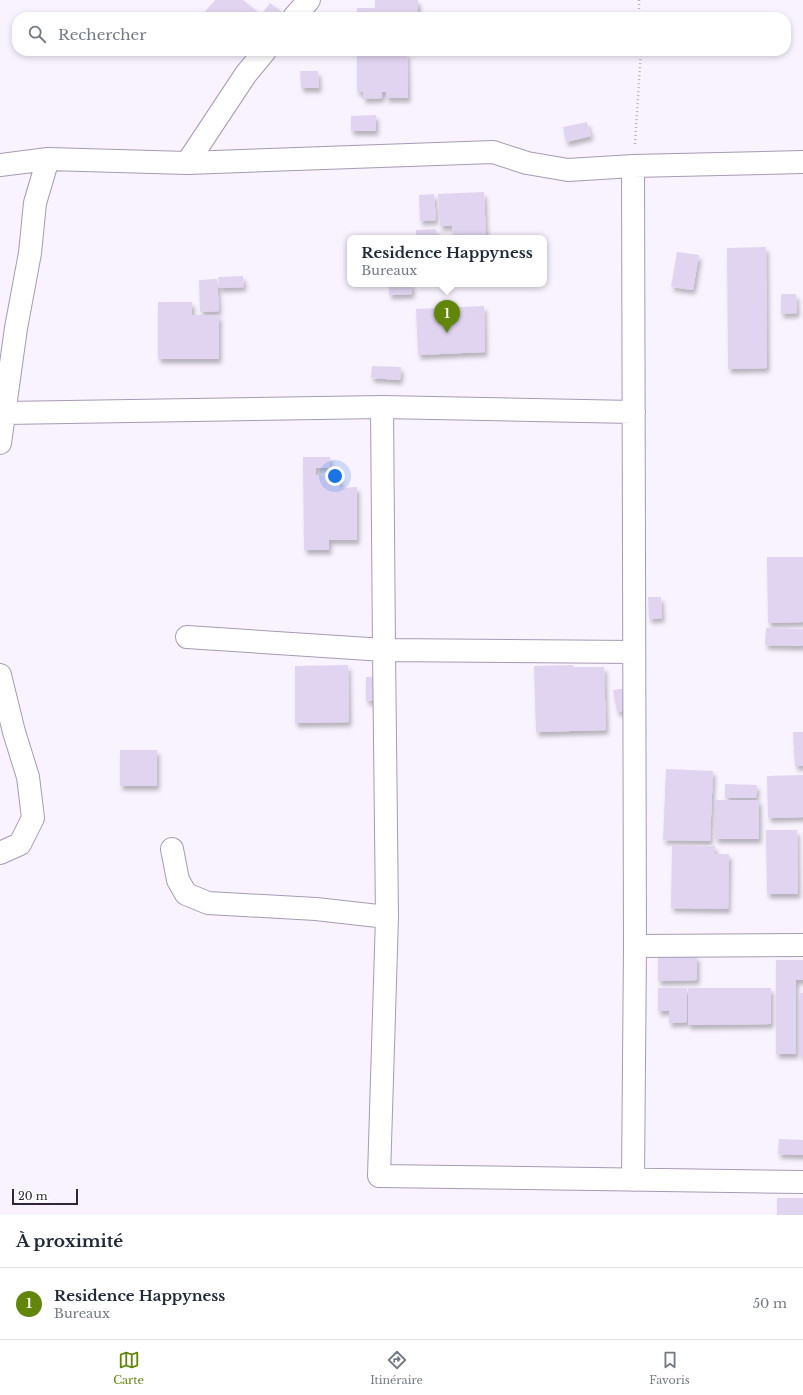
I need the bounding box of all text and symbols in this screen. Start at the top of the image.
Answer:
search box [12,12,791,56]
icon: search [26,23,48,45]
text: Rechercher [58,25,146,44]
popup [347,235,547,287]
text: Residence Happyness [361,243,533,262]
text: Bureaux [361,262,417,279]
pin: 1 [434,300,460,333]
your location [325,466,345,486]
scale bar [12,1187,78,1206]
text: 20 m [18,1189,48,1203]
text: À proximité [16,1231,123,1252]
text: Residence Happyness [54,1286,225,1305]
text: 1 [26,1295,32,1312]
text: 50 m [753,1295,787,1312]
text: Bureaux [54,1305,110,1322]
tab: Carte [113,1349,144,1387]
tab: Itinéraire [370,1349,423,1387]
tab: Favoris [649,1349,690,1387]

